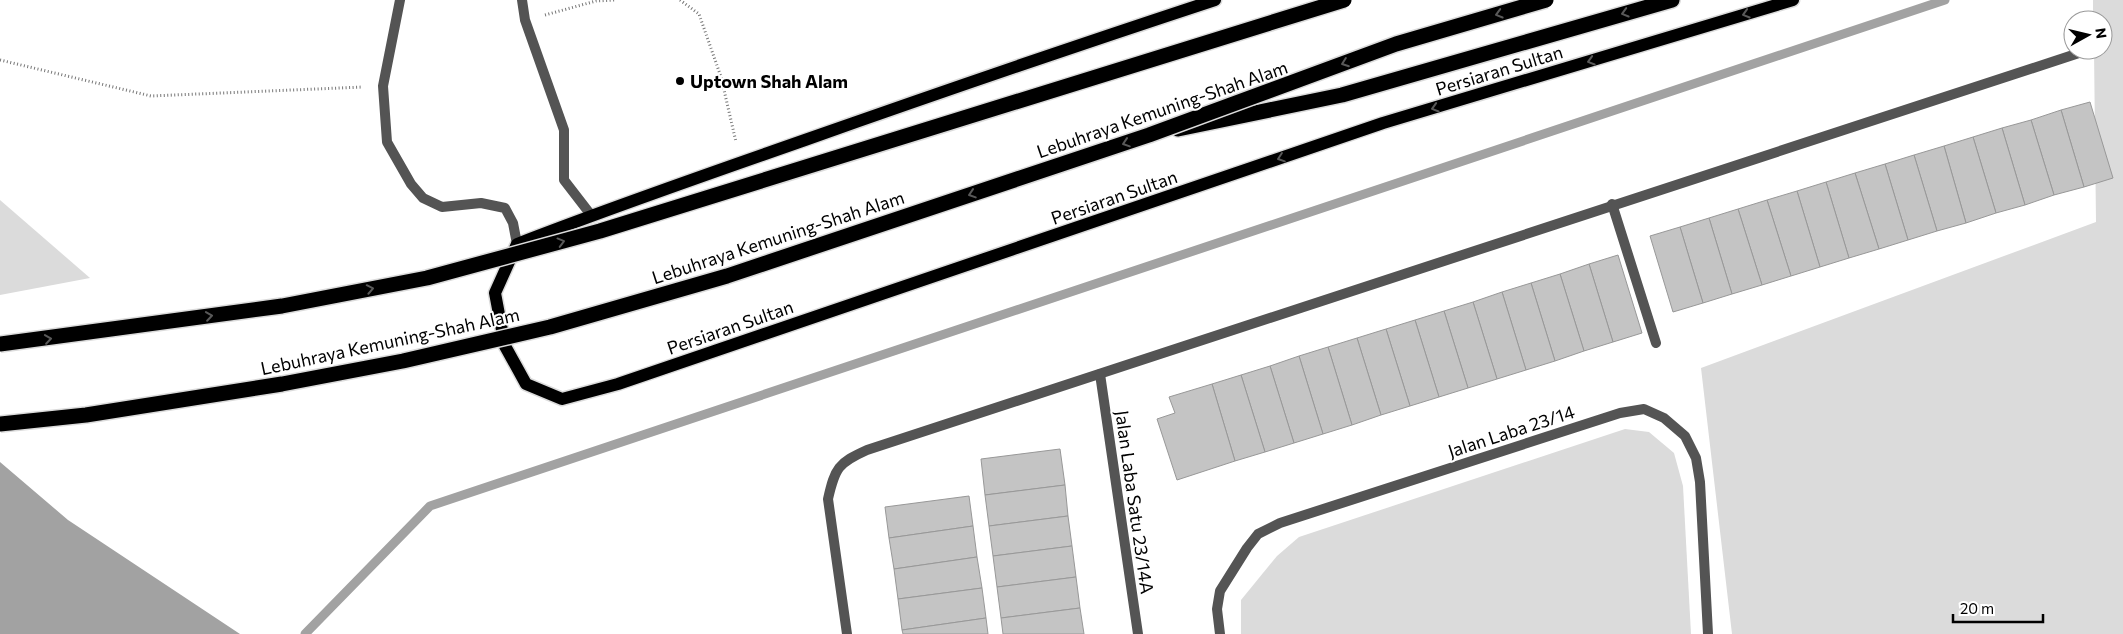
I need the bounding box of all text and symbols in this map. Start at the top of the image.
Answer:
one-way arrow [1496,8,1504,18]
one-way arrow [1621,8,1629,18]
one-way arrow [1743,9,1751,19]
north arrow [2063,10,2113,60]
text: N [2092,27,2111,40]
street label: Persiaran Sultan [1433,40,1565,100]
one-way arrow [1587,55,1595,65]
street label: Lebuhraya Kemuning-Shah Alam [1034,56,1290,162]
one-way arrow [1341,57,1349,67]
place label: Uptown Shah Alam [690,70,848,92]
marker: Uptown Shah Alam [674,75,686,87]
one-way arrow [1432,102,1440,112]
one-way arrow [1123,137,1131,147]
one-way arrow [1277,152,1285,162]
street label: Persiaran Sultan [1048,165,1180,229]
street label: Lebuhraya Kemuning-Shah Alam [649,186,907,288]
one-way arrow [968,189,977,199]
one-way arrow [557,237,566,248]
one-way arrow [365,285,374,295]
street label: Persiaran Sultan [664,295,796,359]
street label: Lebuhraya Kemuning-Shah Alam [259,303,521,379]
one-way arrow [206,311,214,322]
one-way arrow [44,334,53,344]
street label: Jalan Laba 23/14 [1445,400,1577,462]
street label: Jalan Laba Satu 23/14A [1111,409,1159,595]
scale bar [1953,592,2043,624]
text: 20 m [1960,599,1994,617]

